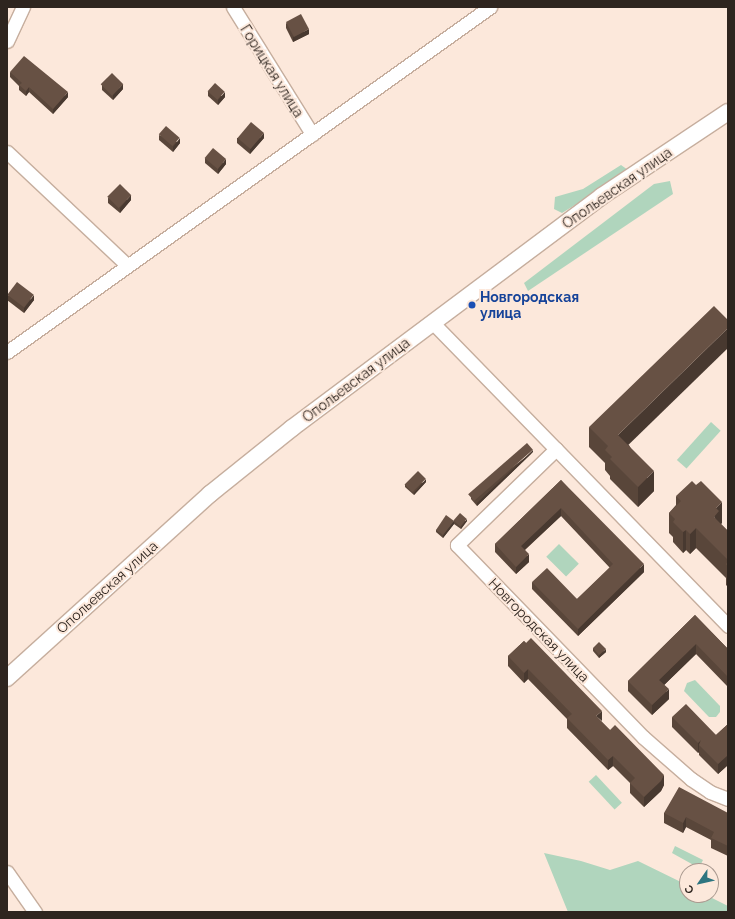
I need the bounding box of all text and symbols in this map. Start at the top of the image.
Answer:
street label: Горицкая улица [237,22,307,120]
street label: Опольевская улица [559,144,675,232]
place label: Новгородская улица [480,289,579,322]
marker: Новгородская улица [467,300,477,310]
street label: Опольевская улица [299,334,413,426]
street label: Опольевская улица [53,537,161,637]
street label: Новгородская улица [485,574,593,686]
north arrow [679,863,719,903]
text: С [682,883,697,896]

